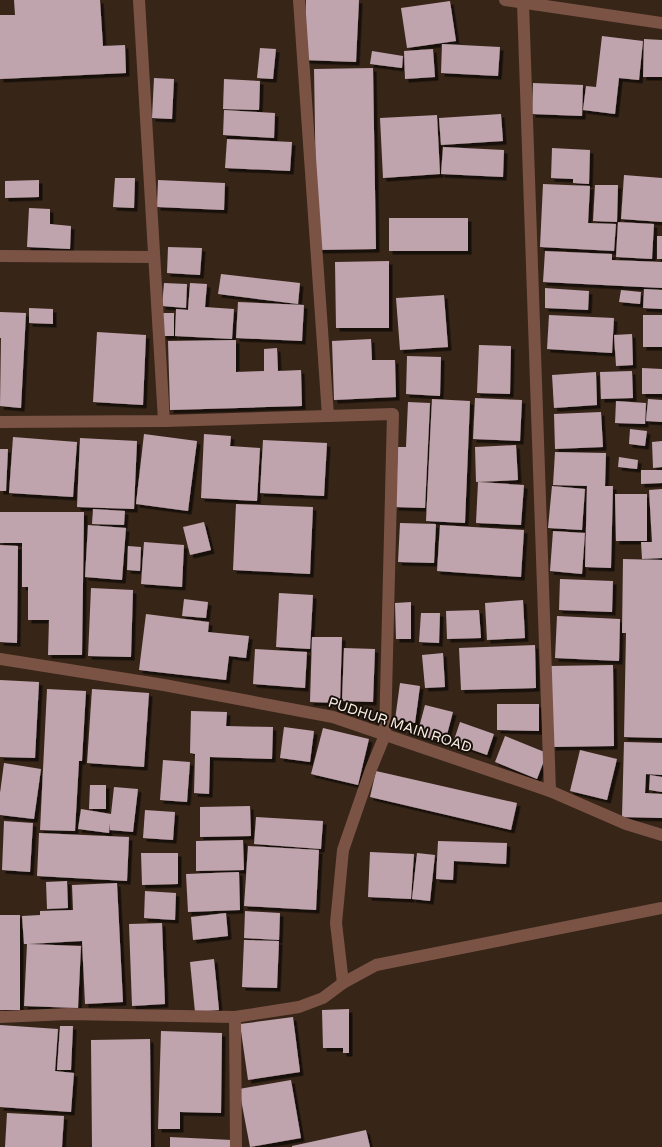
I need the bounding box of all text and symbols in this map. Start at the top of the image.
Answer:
street label: PUDHUR MAIN ROAD [326,694,474,756]

